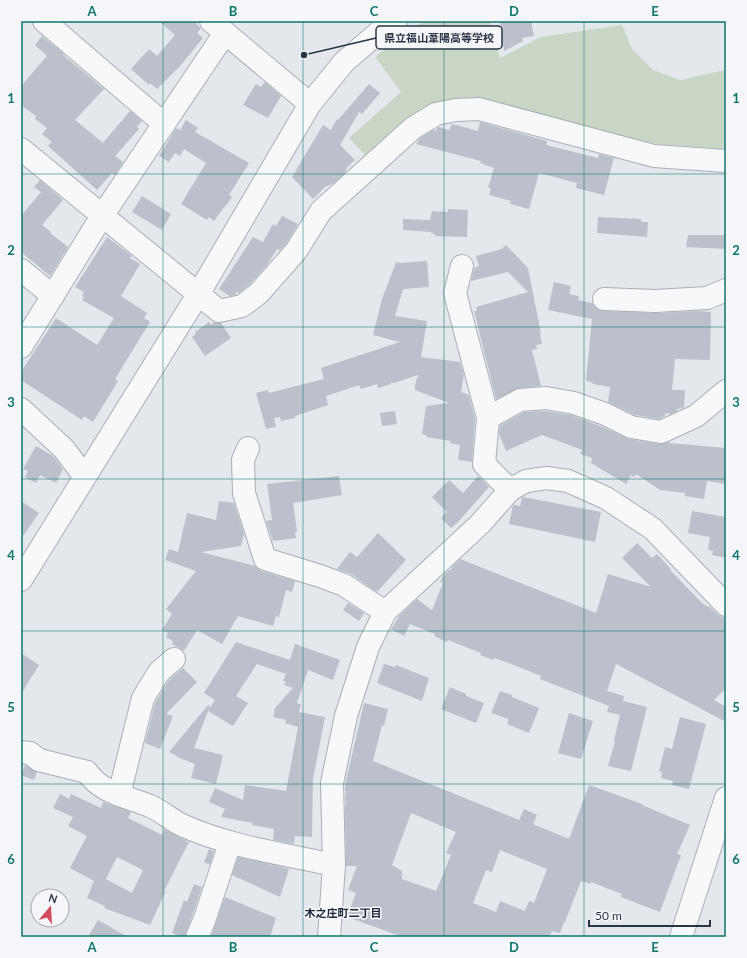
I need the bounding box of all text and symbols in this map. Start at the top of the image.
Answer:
text: A [86,3,97,19]
text: B [229,3,238,19]
text: C [370,3,379,19]
text: D [509,3,519,19]
text: E [651,3,659,19]
callout: 県立福山葦陽高等学校 [376,26,502,49]
text: 県立福山葦陽高等学校 [384,31,494,44]
text: 1 [7,90,15,106]
text: 1 [732,90,740,106]
text: 2 [7,242,15,258]
text: 2 [732,242,740,258]
text: 3 [7,394,15,410]
text: 3 [732,394,740,410]
text: 4 [7,547,15,563]
text: 4 [732,547,740,563]
text: 5 [7,699,15,715]
text: 5 [732,699,740,715]
text: 6 [7,851,15,867]
text: 6 [732,851,740,867]
north arrow [30,888,70,928]
text: N [47,891,59,906]
scale bar [589,902,710,928]
district label: 木之庄町二丁目 [305,906,382,919]
text: 50 m [595,908,622,923]
text: A [86,939,97,955]
text: B [229,939,238,955]
text: C [370,939,379,955]
text: D [509,939,519,955]
text: E [651,939,659,955]

